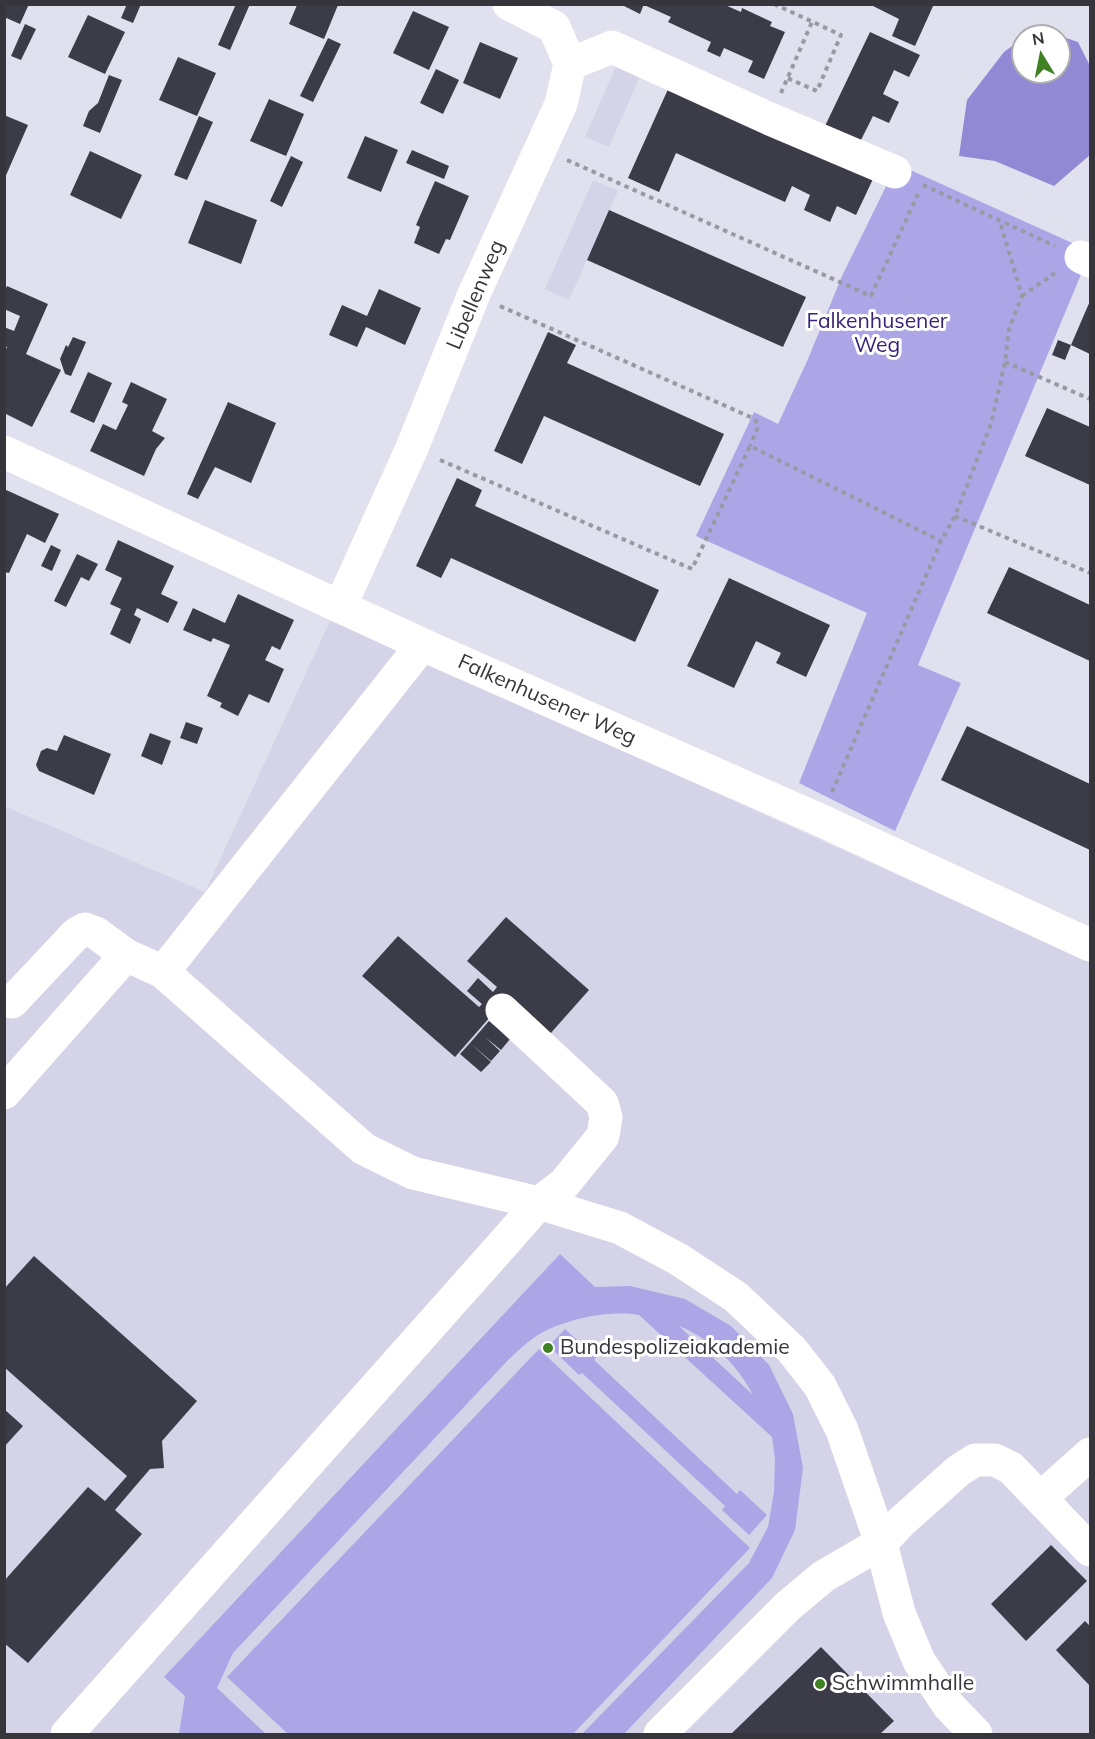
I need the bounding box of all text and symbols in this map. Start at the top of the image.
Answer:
north arrow [1011,24,1071,84]
text: N [1031,27,1046,49]
street label: Libellenweg [442,237,510,353]
park label: Falkenhusener Weg [807,309,947,359]
street label: Falkenhusener Weg [454,649,640,751]
place label: Bundespolizeiakademie [560,1335,790,1361]
marker: Bundespolizeiakademie [541,1341,555,1355]
place label: Schwimmhalle [832,1671,974,1697]
marker: Schwimmhalle [813,1677,827,1691]

